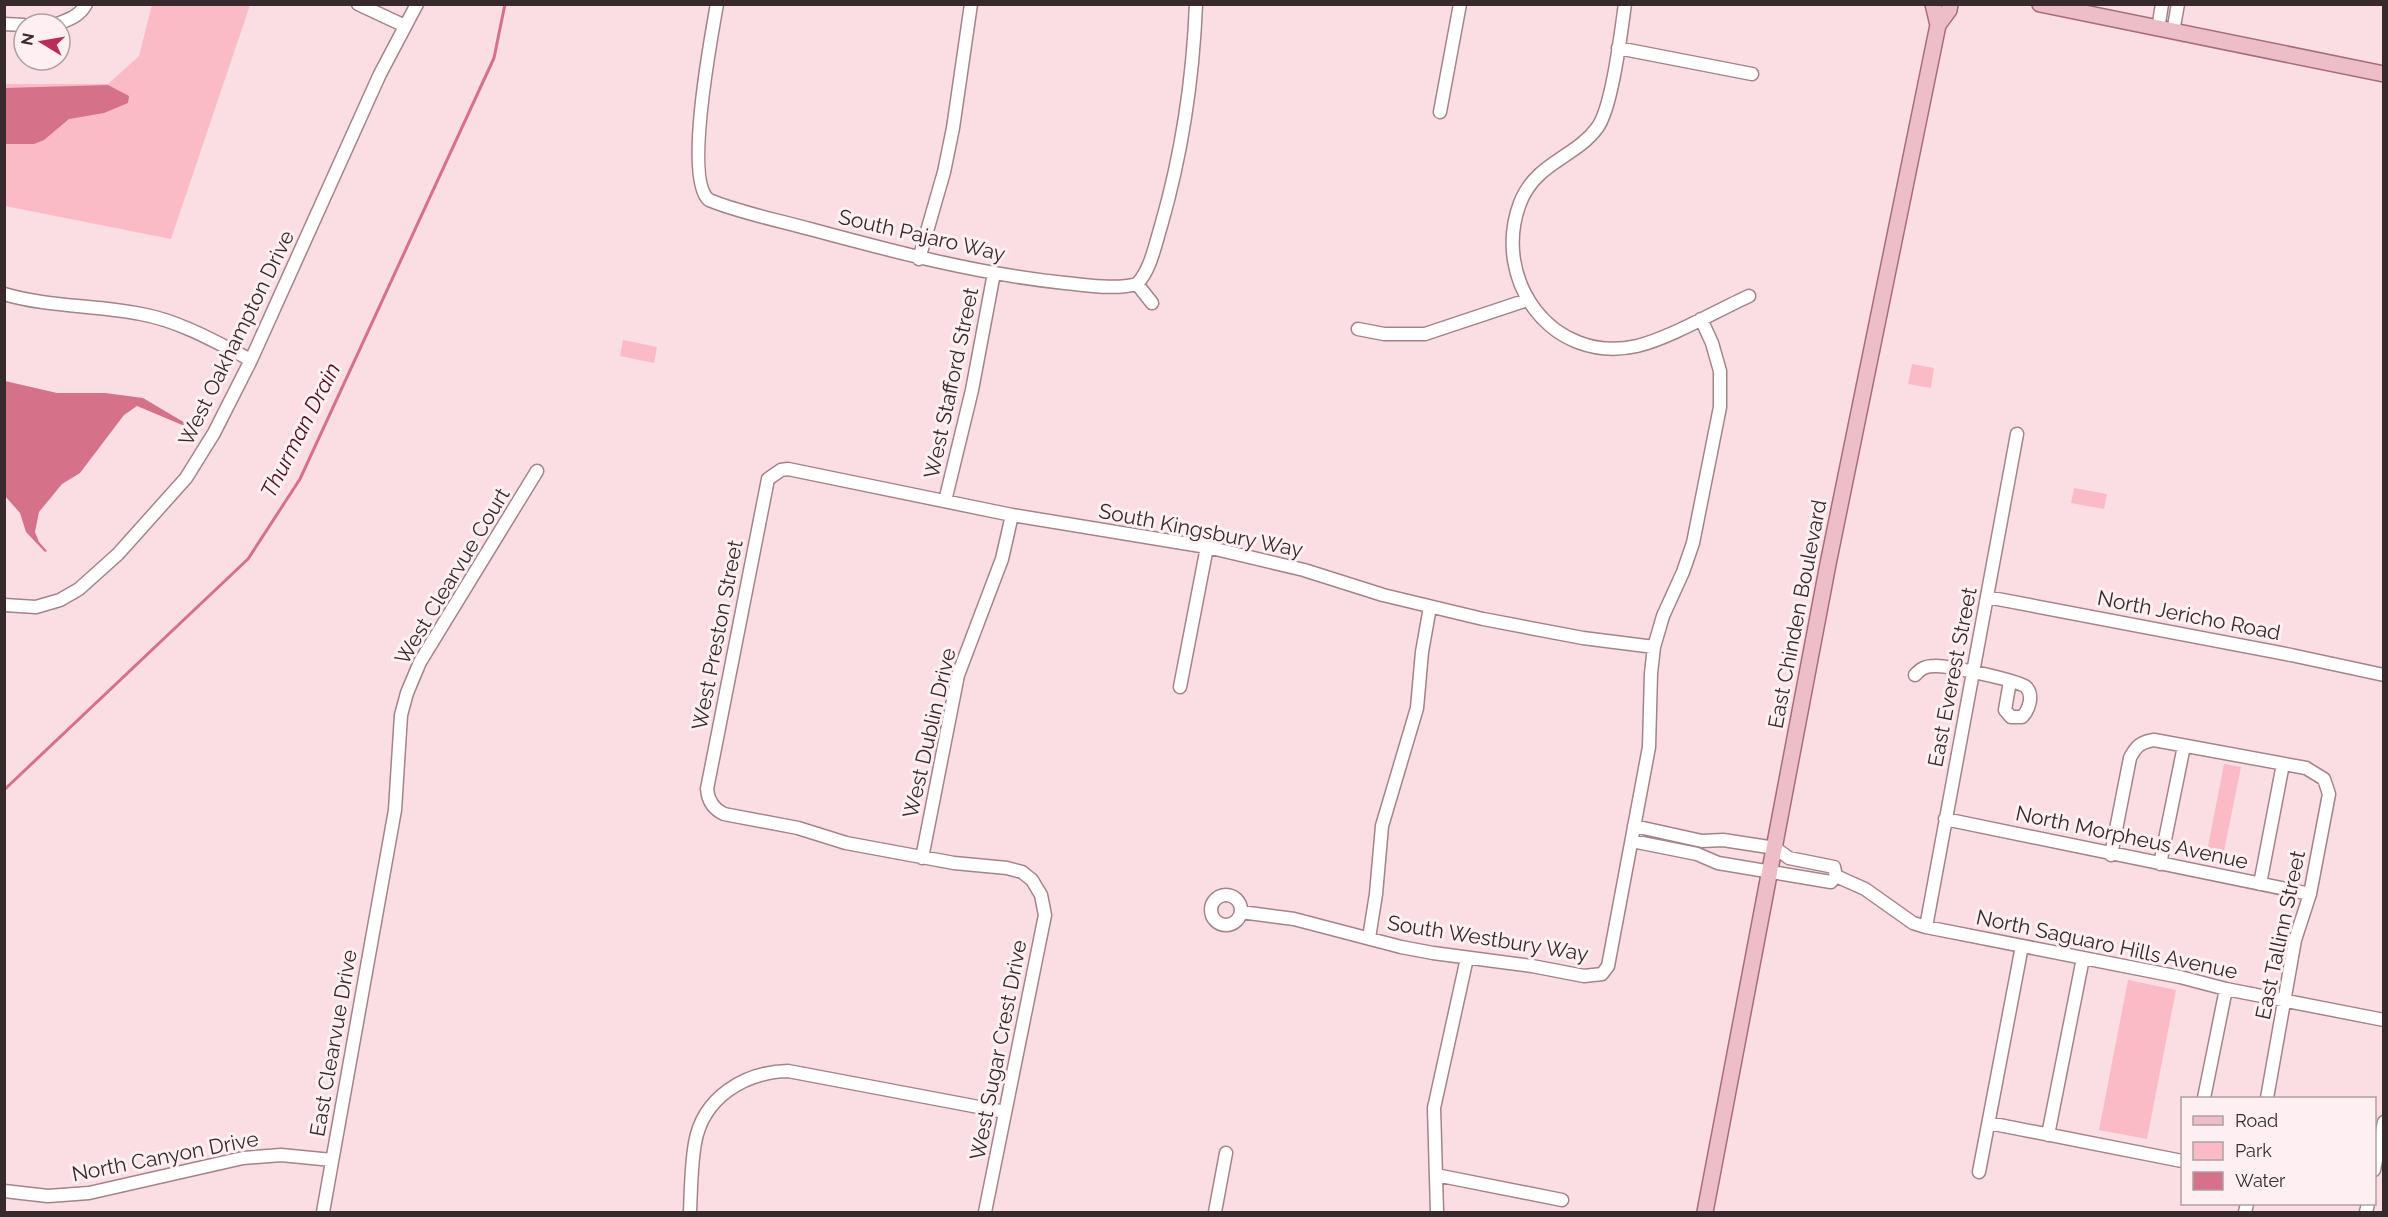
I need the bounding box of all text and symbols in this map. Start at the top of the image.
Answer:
north arrow [12,12,72,72]
text: N [17,31,38,47]
street label: South Pajaro Way [836,204,1008,266]
street label: West Oakhampton Drive [173,226,299,450]
street label: West Stafford Street [919,285,983,481]
water label: Thurman Drain [255,358,345,502]
street label: West Clearvue Court [389,483,515,669]
street label: South Kingsbury Way [1097,498,1305,562]
street label: East Chinden Boulevard [1763,498,1831,730]
street label: West Preston Street [686,538,748,732]
street label: East Everest Street [1922,585,1982,769]
street label: North Jericho Road [2095,585,2283,645]
street label: West Dublin Drive [897,645,961,821]
street label: North Morpheus Avenue [2013,800,2251,874]
street label: East Tallinn Street [2250,848,2310,1022]
street label: North Saguaro Hills Avenue [1974,904,2240,984]
street label: South Westbury Way [1386,910,1590,966]
street label: West Sugar Crest Drive [964,938,1032,1162]
street label: East Clearvue Drive [304,948,362,1138]
legend [2181,1097,2376,1205]
text: Road [2235,1110,2278,1131]
street label: North Canyon Drive [70,1126,260,1186]
text: Park [2235,1140,2272,1161]
text: Water [2235,1170,2286,1191]

